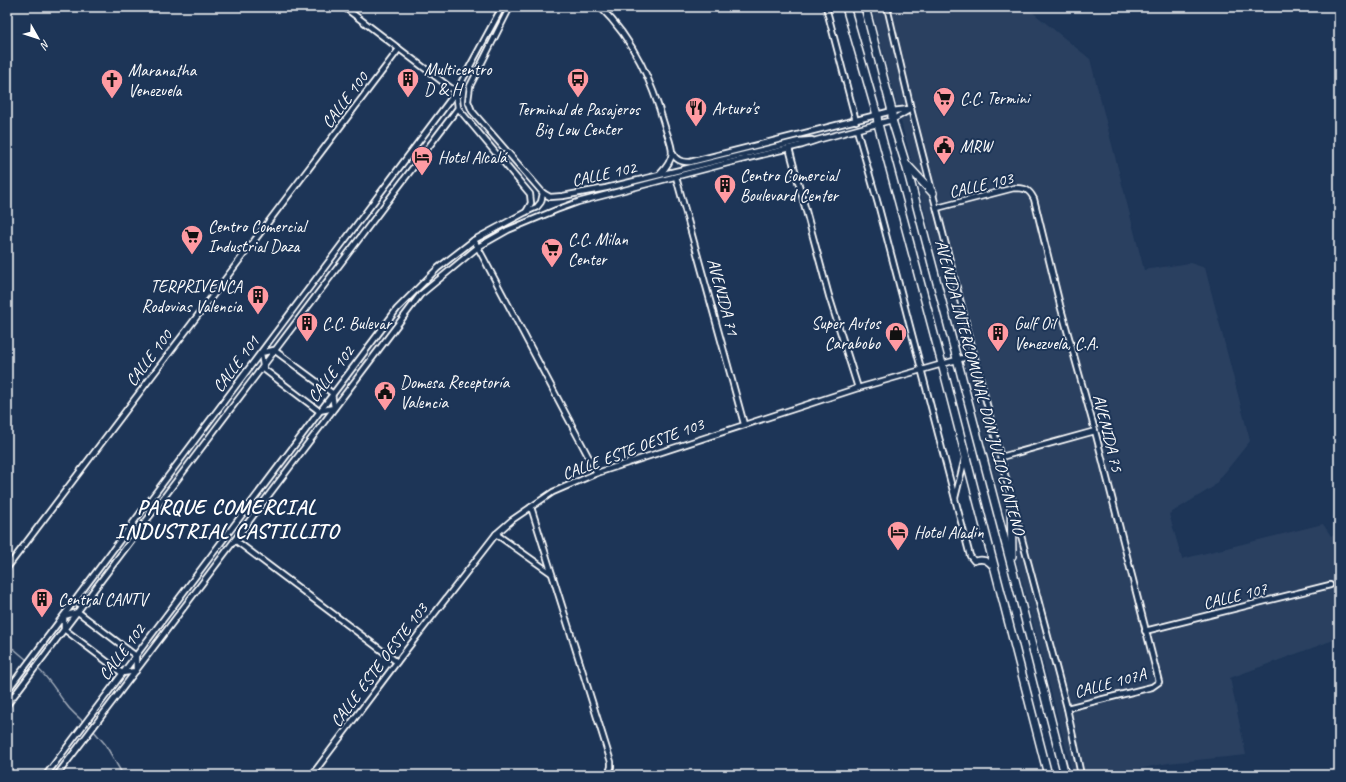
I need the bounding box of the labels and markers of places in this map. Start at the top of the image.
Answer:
place label: Multicentro D & H [424,59,492,100]
place label: Maranatha Venezuela [128,60,198,101]
building icon: Multicentro D & H [395,66,421,99]
bus stop icon: Terminal de Pasajeros Big Low Center [565,66,591,99]
church icon: Maranatha Venezuela [99,67,125,100]
supermarket icon: C.C. Termini [931,85,957,118]
place label: C.C. Termini [960,88,1032,109]
restaurant icon: Arturo's [683,95,709,128]
place label: Arturo's [712,98,761,119]
place label: Terminal de Pasajeros Big Low Center [517,99,642,140]
public building icon: MRW [931,133,957,166]
place label: MRW [960,136,994,157]
hotel icon: Hotel Alcalá [409,144,435,177]
place label: Hotel Alcalá [438,147,508,168]
place label: Centro Comercial Boulevard Center [740,165,841,206]
building icon: Centro Comercial Boulevard Center [712,172,738,205]
place label: Centro Comercial Industrial Daza [208,216,309,257]
supermarket icon: Centro Comercial Industrial Daza [179,223,205,256]
place label: C.C. Milan Center [568,229,628,270]
supermarket icon: C.C. Milan Center [539,236,565,269]
place label: TERPRIVENCA Rodovias Valencia [142,276,243,317]
building icon: TERPRIVENCA Rodovias Valencia [245,283,271,316]
building icon: C.C. Bulevar [294,310,320,343]
place label: C.C. Bulevar [322,313,393,334]
place label: Super Autos Carabobo [811,313,882,354]
place label: Gulf Oil Venezuela, C.A. [1014,313,1099,354]
shop icon: Super Autos Carabobo [883,320,909,353]
building icon: Gulf Oil Venezuela, C.A. [985,320,1011,353]
place label: Domesa Receptoría Valencia [400,372,511,413]
public building icon: Domesa Receptoría Valencia [372,379,398,412]
hotel icon: Hotel Aladin [885,519,911,552]
place label: Hotel Aladin [914,522,984,543]
building icon: Central CANTV [29,586,55,619]
place label: Central CANTV [58,589,151,610]

